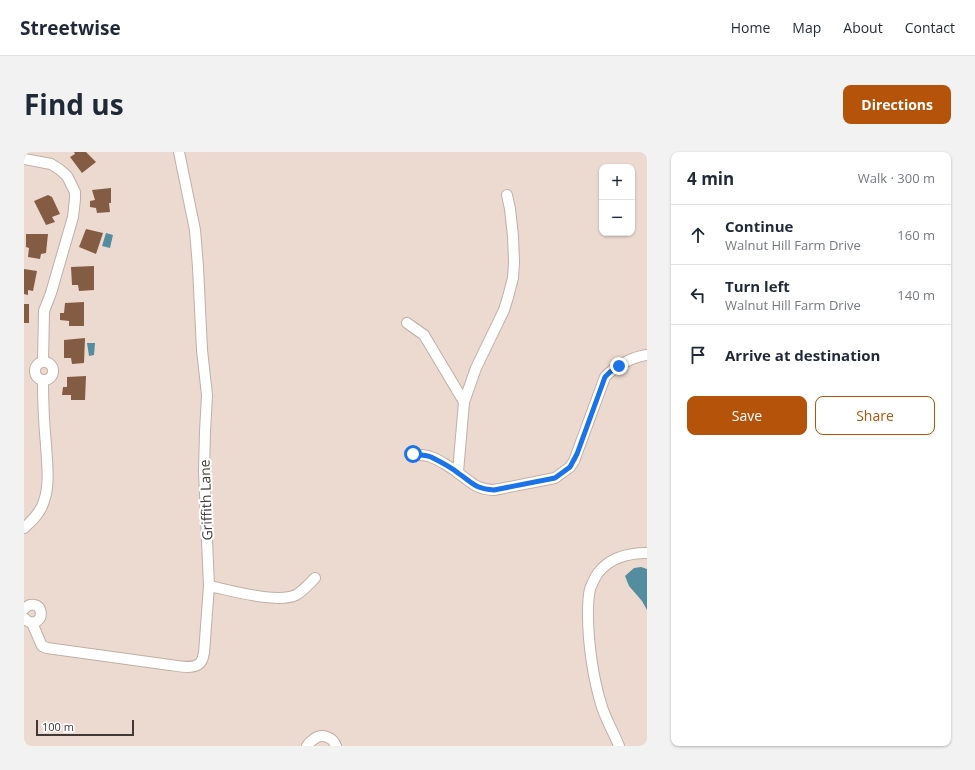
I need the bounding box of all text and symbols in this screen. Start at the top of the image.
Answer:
text: Streetwise [20,15,121,41]
text: Home [731,18,770,37]
text: Map [792,18,821,37]
text: About [843,18,883,37]
text: Contact [905,18,955,37]
text: Find us [24,85,124,123]
button: Directions [843,85,951,124]
map controls [599,164,635,236]
button: + [599,164,635,200]
text: 4 min [687,167,734,190]
text: Walk · 300 m [858,169,935,187]
button: − [599,200,635,236]
text: Continue [725,216,793,236]
icon: ahead [687,224,709,246]
text: 160 m [897,226,935,244]
text: Walnut Hill Farm Drive [725,236,861,254]
text: Turn left [725,276,790,296]
icon: left [687,284,709,306]
text: 140 m [897,286,935,304]
text: Walnut Hill Farm Drive [725,296,861,314]
icon: arrive [687,344,709,366]
text: Arrive at destination [725,345,880,365]
route end [610,357,628,375]
button: Save [687,396,807,435]
button: Share [815,396,935,435]
route start [404,445,422,463]
street label: Griffith Lane [195,459,216,541]
scale bar [36,718,134,737]
text: 100 m [42,719,74,734]

